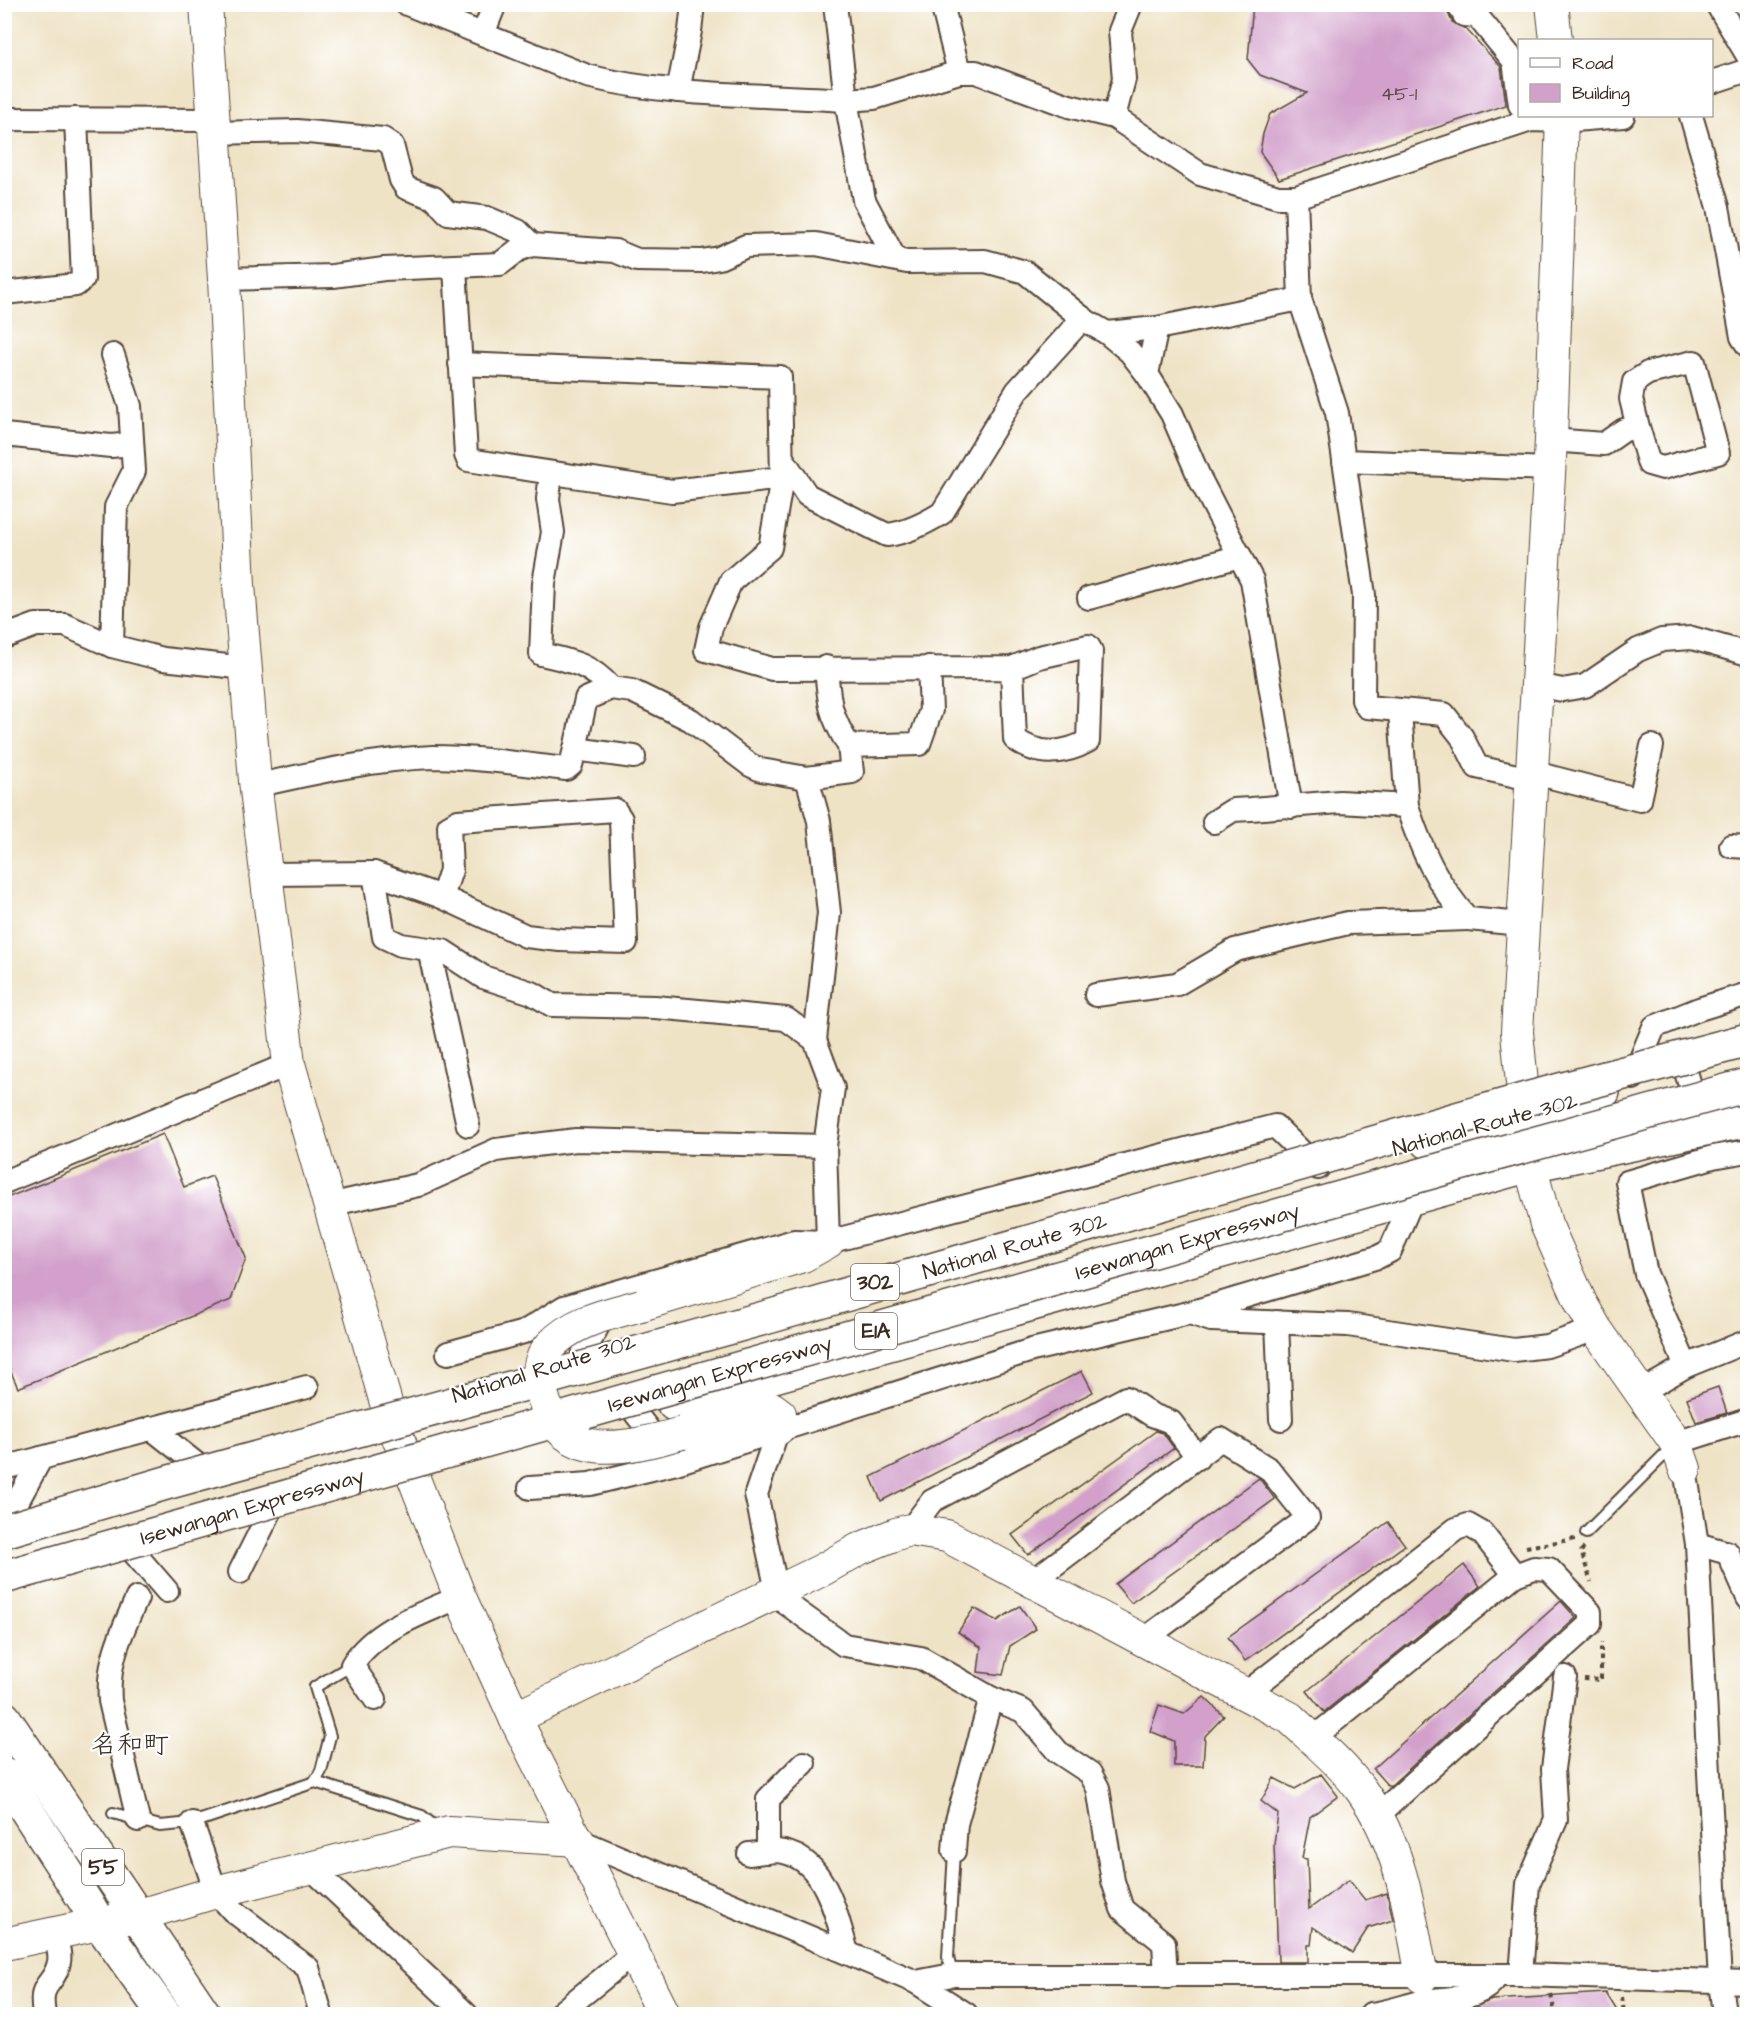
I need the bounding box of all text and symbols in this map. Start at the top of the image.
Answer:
legend [1518,39,1713,117]
text: Road [1572,51,1613,76]
house number: 45-1 [1381,80,1418,108]
text: Building [1572,81,1630,107]
street label: National Route 302 [1389,1085,1581,1165]
street label: Isewangan Expressway [1072,1195,1303,1288]
street label: National Route 302 [919,1205,1111,1287]
road number: 302 [851,1264,899,1300]
road number: E1A [855,1313,897,1349]
street label: National Route 302 [448,1326,640,1412]
street label: Isewangan Expressway [604,1327,836,1420]
street label: Isewangan Expressway [137,1460,368,1553]
district label: 名和町 [91,1727,169,1763]
road number: 55 [82,1849,124,1885]

